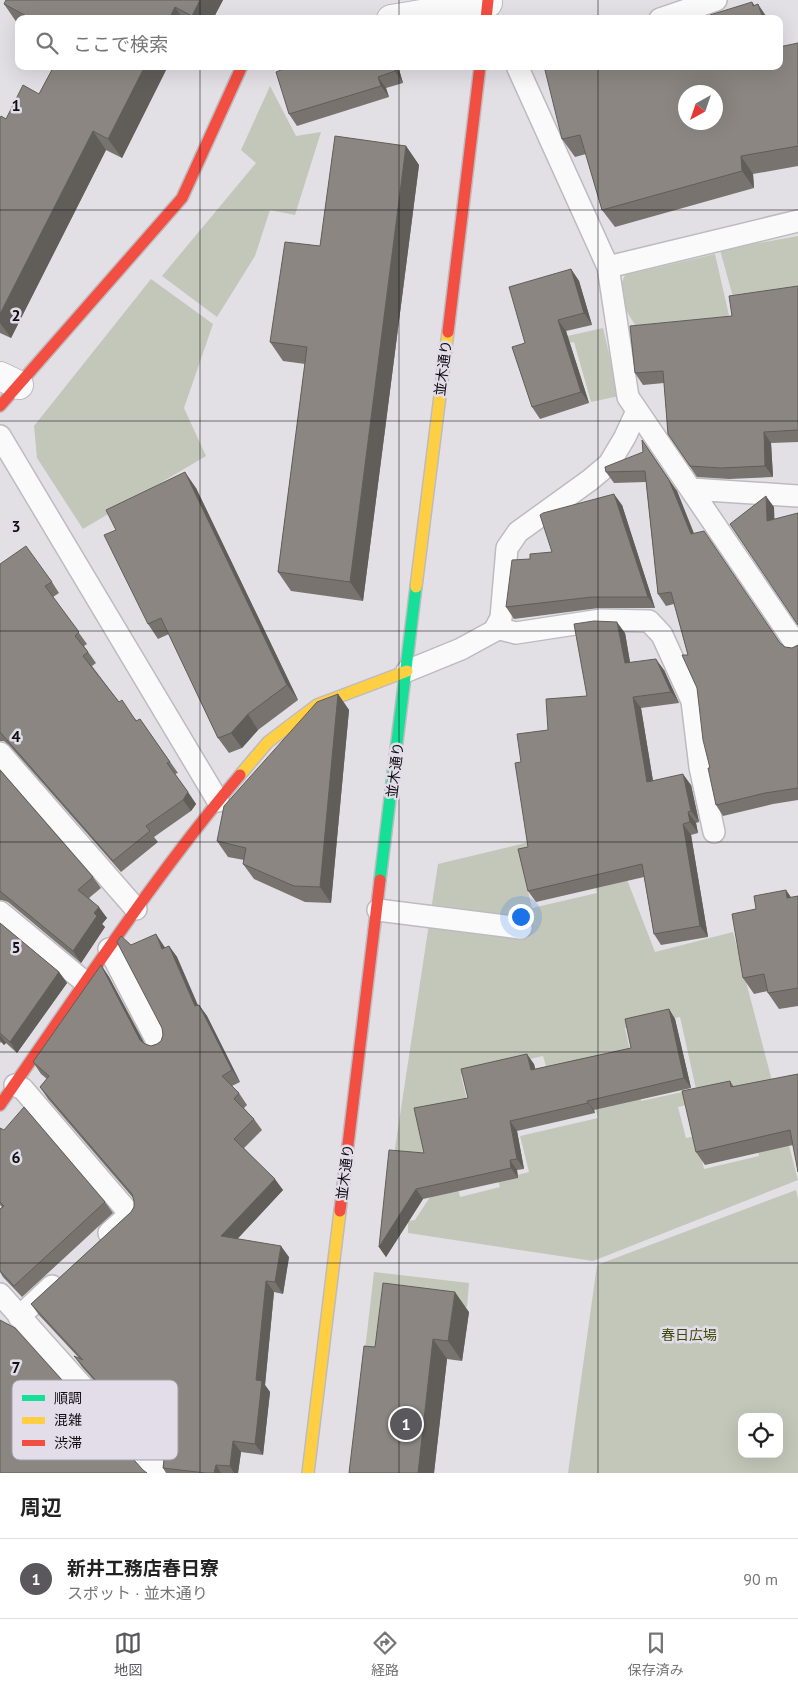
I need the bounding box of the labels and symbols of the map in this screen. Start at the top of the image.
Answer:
north arrow [678,85,723,130]
text: 1 [11,95,21,115]
text: 2 [11,305,21,325]
street label: 並木通り [431,339,455,397]
text: 3 [11,516,21,536]
text: 4 [11,726,21,746]
street label: 並木通り [383,741,407,799]
your location [508,904,534,930]
text: 5 [11,937,21,957]
street label: 並木通り [333,1143,357,1201]
text: 6 [11,1147,21,1167]
park label: 春日広場 [661,1326,717,1344]
text: 7 [11,1357,21,1377]
legend [12,1380,178,1460]
text: 順調 [54,1389,82,1407]
pin: 1 [390,1405,422,1443]
text: 混雑 [54,1411,82,1429]
text: 渋滞 [54,1434,82,1452]

